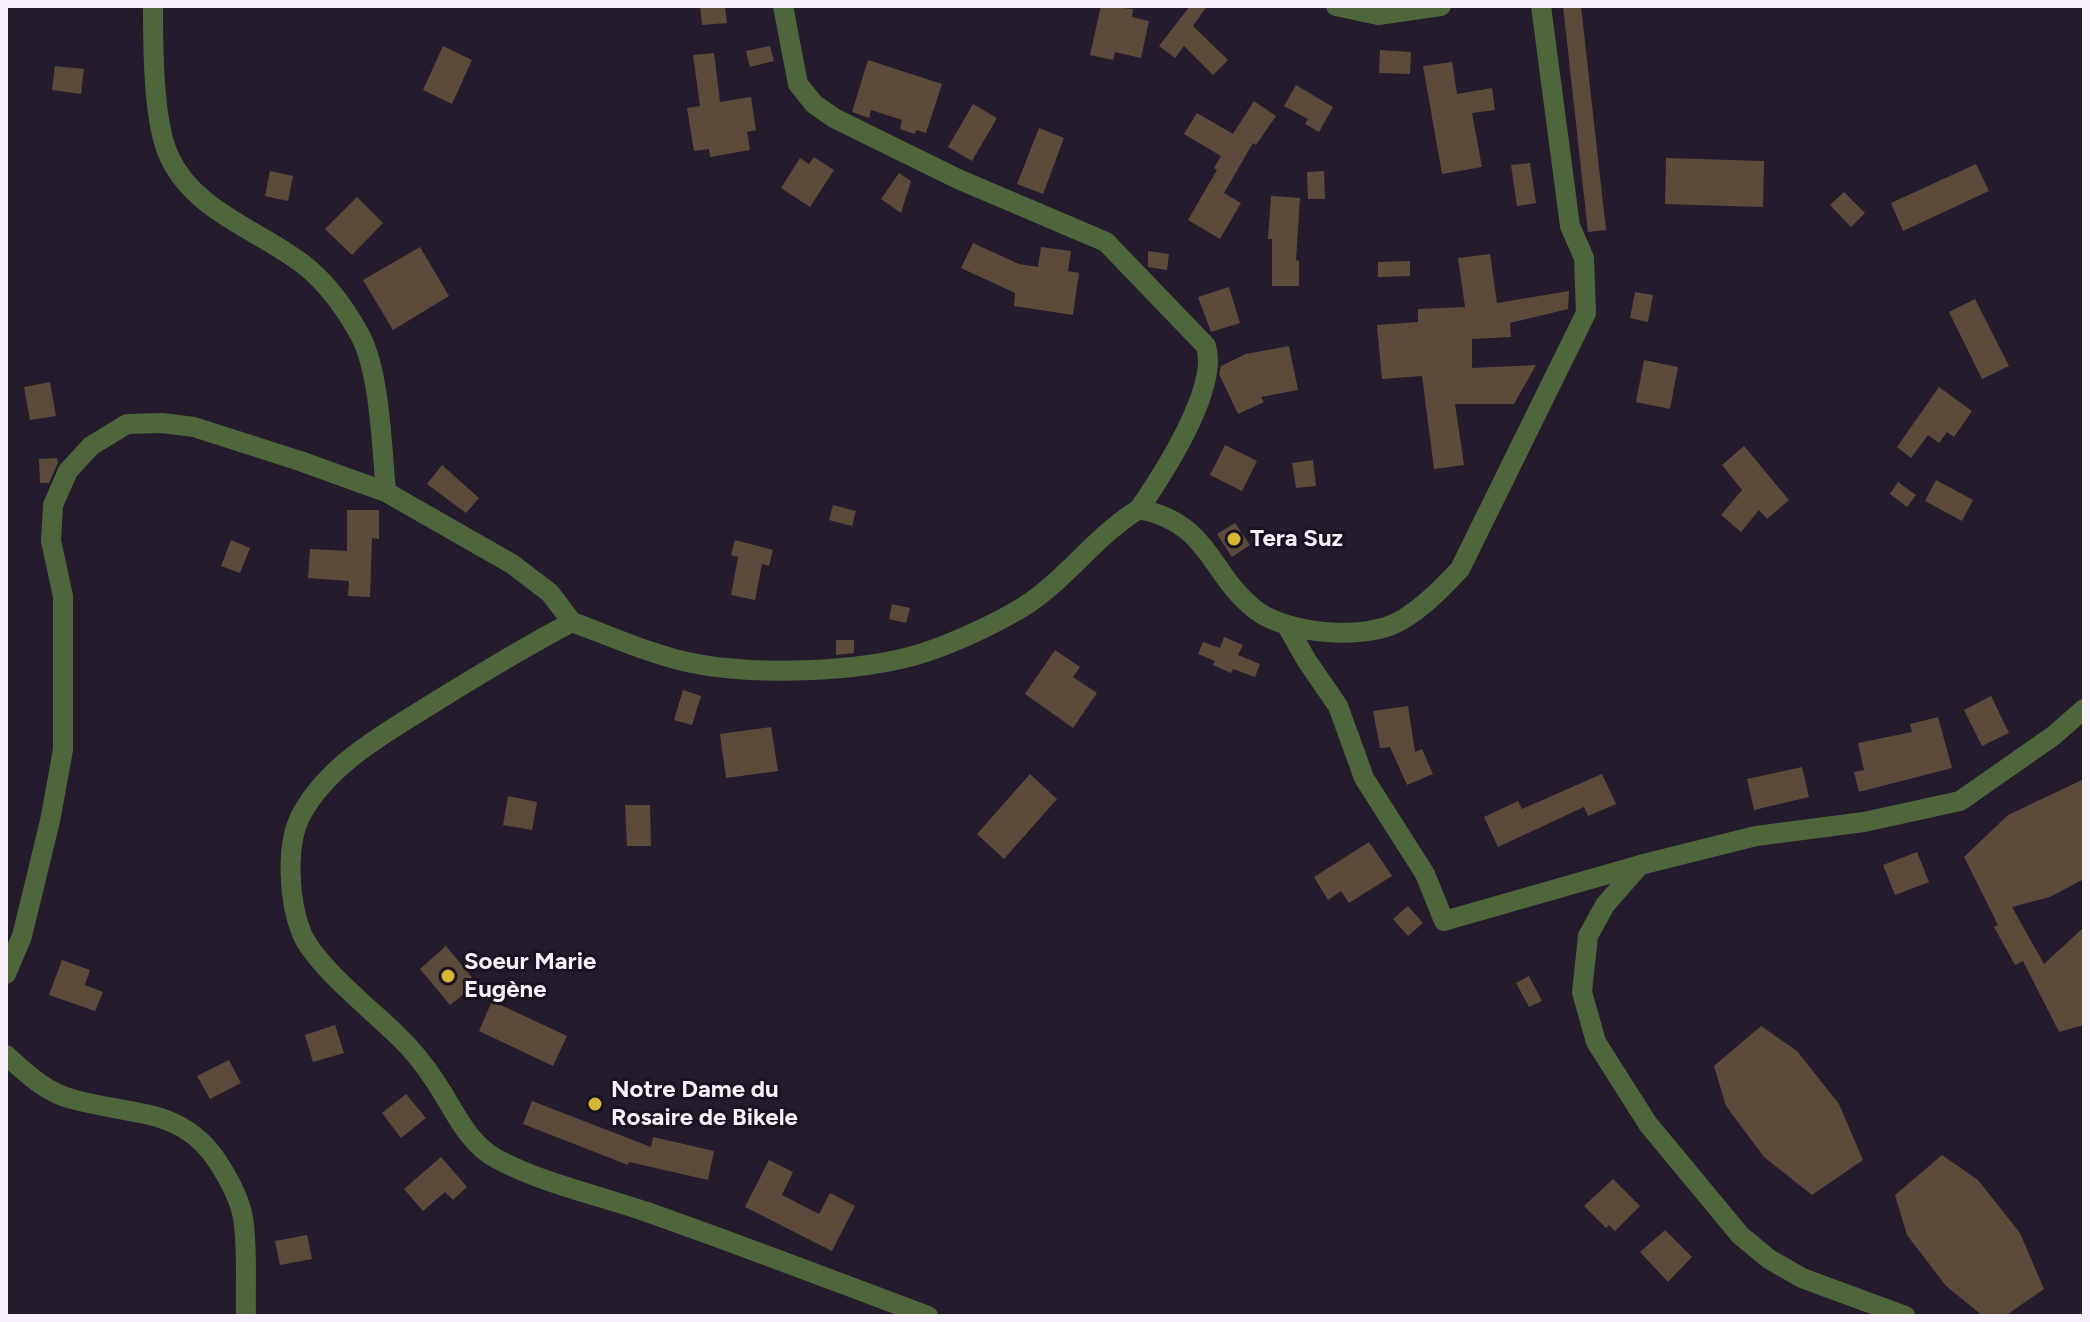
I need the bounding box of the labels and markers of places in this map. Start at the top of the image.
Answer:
place label: Tera Suz [1250,525,1343,553]
marker: Tera Suz [1225,530,1243,548]
place label: Soeur Marie Eugène [464,948,596,1004]
marker: Soeur Marie Eugène [439,967,457,985]
place label: Notre Dame du Rosaire de Bikele [611,1076,798,1132]
marker: Notre Dame du Rosaire de Bikele [586,1095,604,1113]

